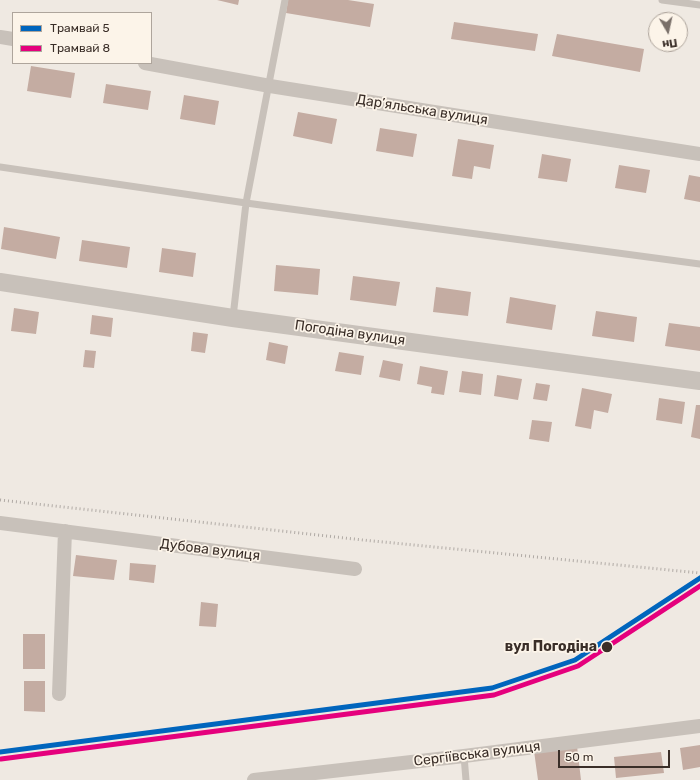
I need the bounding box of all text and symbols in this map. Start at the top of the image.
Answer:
legend [12,12,152,64]
north arrow [648,12,688,52]
text: Трамвай 5 [50,21,110,35]
text: Пн [661,36,678,51]
text: Трамвай 8 [50,41,110,55]
street label: Дар’яльська вулиця [355,91,489,129]
street label: Погодіна вулиця [294,317,406,349]
street label: Дубова вулиця [159,536,261,564]
place label: вул Погодіна [505,639,597,655]
marker: вул Погодіна [600,640,614,654]
street label: Сергіївська вулиця [413,738,541,770]
scale bar [560,742,672,768]
text: 50 m [565,750,593,764]

